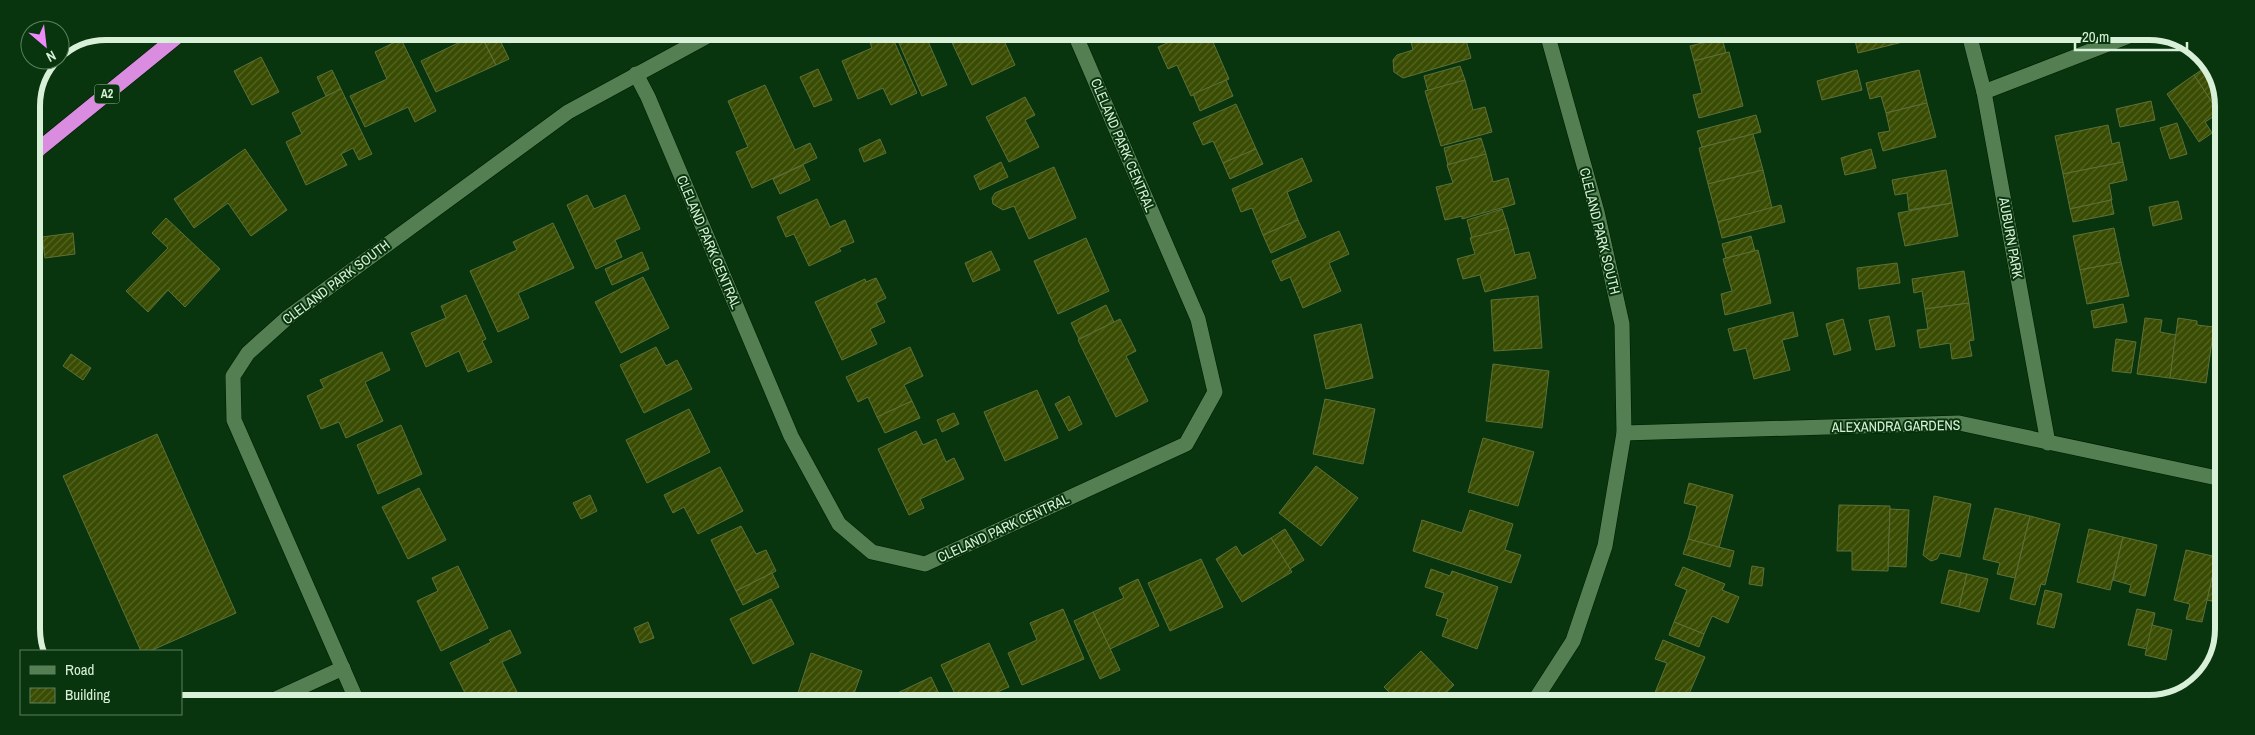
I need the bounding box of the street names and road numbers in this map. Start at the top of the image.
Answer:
street label: CLELAND PARK CENTRAL [1087,76,1160,215]
road number: A2 [94,85,120,104]
street label: CLELAND PARK SOUTH [1576,166,1624,296]
street label: CLELAND PARK CENTRAL [673,173,746,312]
street label: AUBURN PARK [1995,195,2027,280]
street label: CLELAND PARK SOUTH [279,236,393,328]
street label: ALEXANDRA GARDENS [1830,416,1961,436]
street label: CLELAND PARK CENTRAL [934,489,1072,566]

